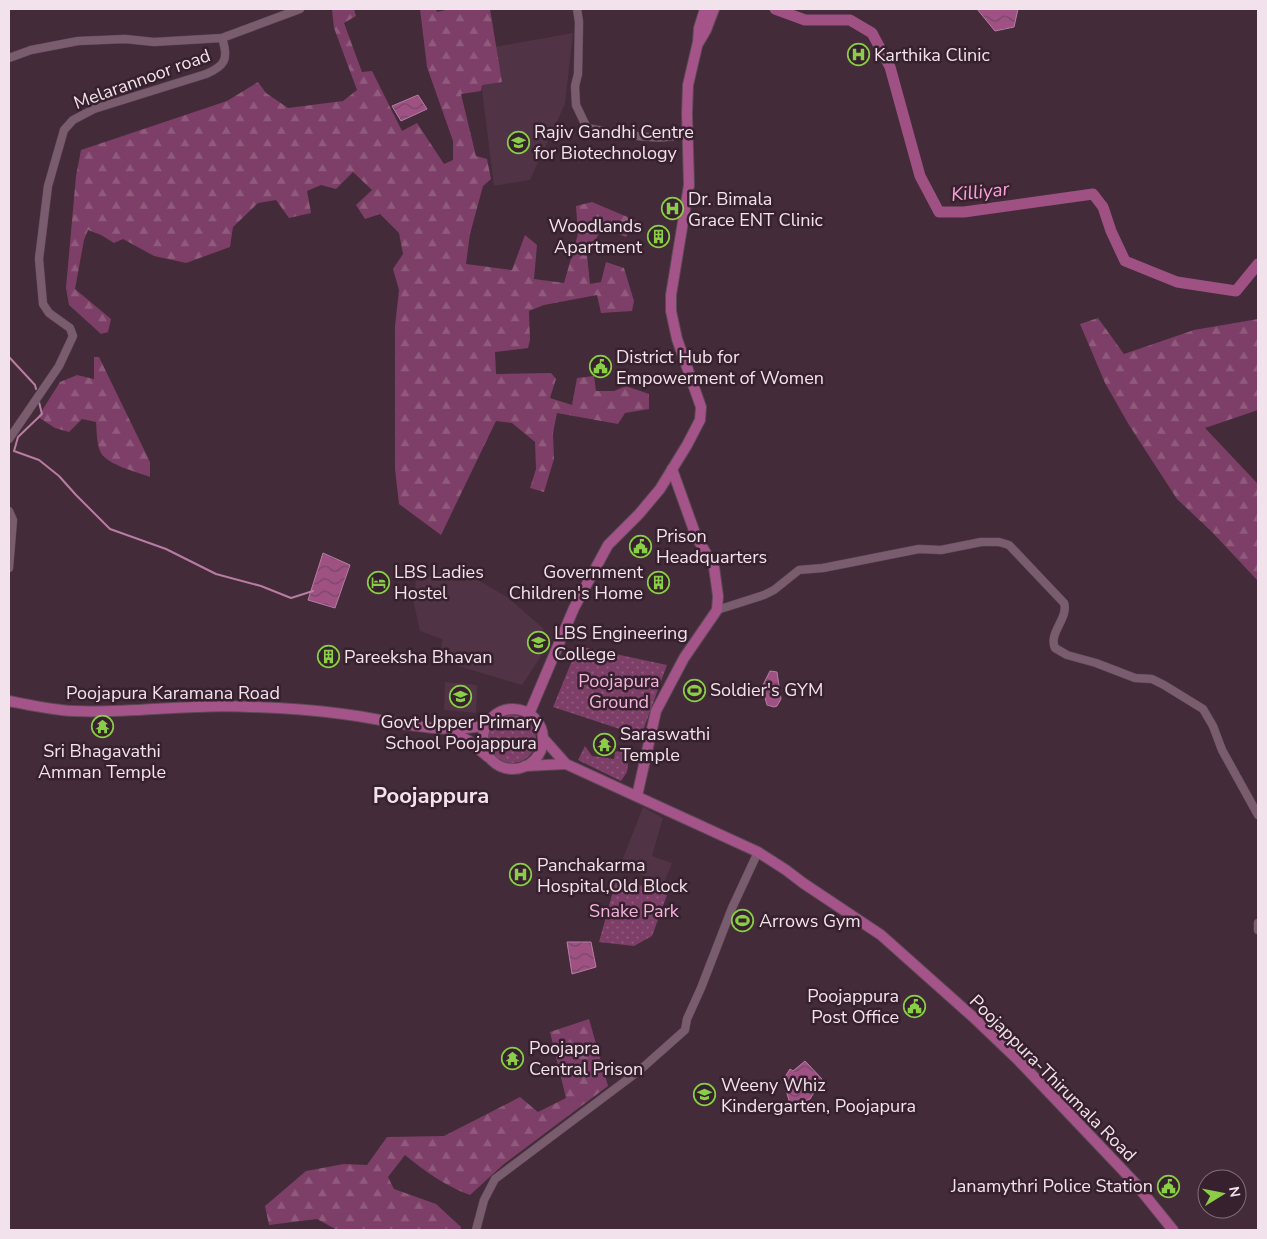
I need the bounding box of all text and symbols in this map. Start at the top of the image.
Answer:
street label: Melarannoor road [70,43,214,115]
hospital icon: Karthika Clinic [846,43,870,67]
place label: Karthika Clinic [874,43,990,67]
place label: Rajiv Gandhi Centre for Biotechnology [534,120,694,165]
school or university icon: Rajiv Gandhi Centre for Biotechnology [506,130,530,154]
water label: Killiyar [950,176,1012,208]
place label: Dr. Bimala Grace ENT Clinic [688,187,823,232]
hospital icon: Dr. Bimala Grace ENT Clinic [660,197,684,221]
place label: Woodlands Apartment [548,214,643,259]
building icon: Woodlands Apartment [646,224,670,248]
place label: District Hub for Empowerment of Women [616,345,824,390]
public building icon: District Hub for Empowerment of Women [588,355,612,379]
place label: Prison Headquarters [656,524,767,569]
public building icon: Prison Headquarters [628,534,652,558]
place label: LBS Ladies Hostel [394,560,484,605]
place label: Government Children's Home [509,560,644,605]
hotel icon: LBS Ladies Hostel [366,570,390,594]
building icon: Government Children's Home [647,570,671,594]
place label: LBS Engineering College [554,621,688,666]
school or university icon: LBS Engineering College [526,631,550,655]
building icon: Pareeksha Bhavan [316,645,340,669]
place label: Pareeksha Bhavan [344,645,493,669]
park label: Poojapura Ground [578,669,660,714]
sports icon: Soldier's GYM [682,678,706,702]
place label: Soldier's GYM [710,678,823,702]
street label: Poojapura Karamana Road [66,681,280,705]
school or university icon: Govt Upper Primary School Poojappura [449,685,473,709]
place label: Govt Upper Primary School Poojappura [380,710,542,755]
temple icon: Sri Bhagavathi Amman Temple [90,714,114,738]
place label: Saraswathi Temple [620,722,710,767]
temple icon: Saraswathi Temple [592,732,616,756]
place label: Sri Bhagavathi Amman Temple [38,739,166,784]
district label: Poojappura [373,781,489,811]
place label: Panchakarma Hospital,Old Block [537,853,689,898]
hospital icon: Panchakarma Hospital,Old Block [509,863,533,887]
park label: Snake Park [589,899,680,923]
sports icon: Arrows Gym [731,909,755,933]
place label: Arrows Gym [759,909,861,933]
place label: Poojappura Post Office [807,984,899,1029]
street label: Poojappura-Thirumala Road [964,989,1142,1167]
public building icon: Poojappura Post Office [903,994,927,1018]
place label: Poojapra Central Prison [529,1036,643,1081]
temple icon: Poojapra Central Prison [501,1046,525,1070]
place label: Weeny Whiz Kindergarten, Poojapura [721,1073,916,1118]
school or university icon: Weeny Whiz Kindergarten, Poojapura [693,1083,717,1107]
north arrow [1197,1169,1247,1219]
place label: Janamythri Police Station [950,1174,1153,1198]
public building icon: Janamythri Police Station [1157,1174,1181,1198]
text: N [1224,1185,1245,1199]

